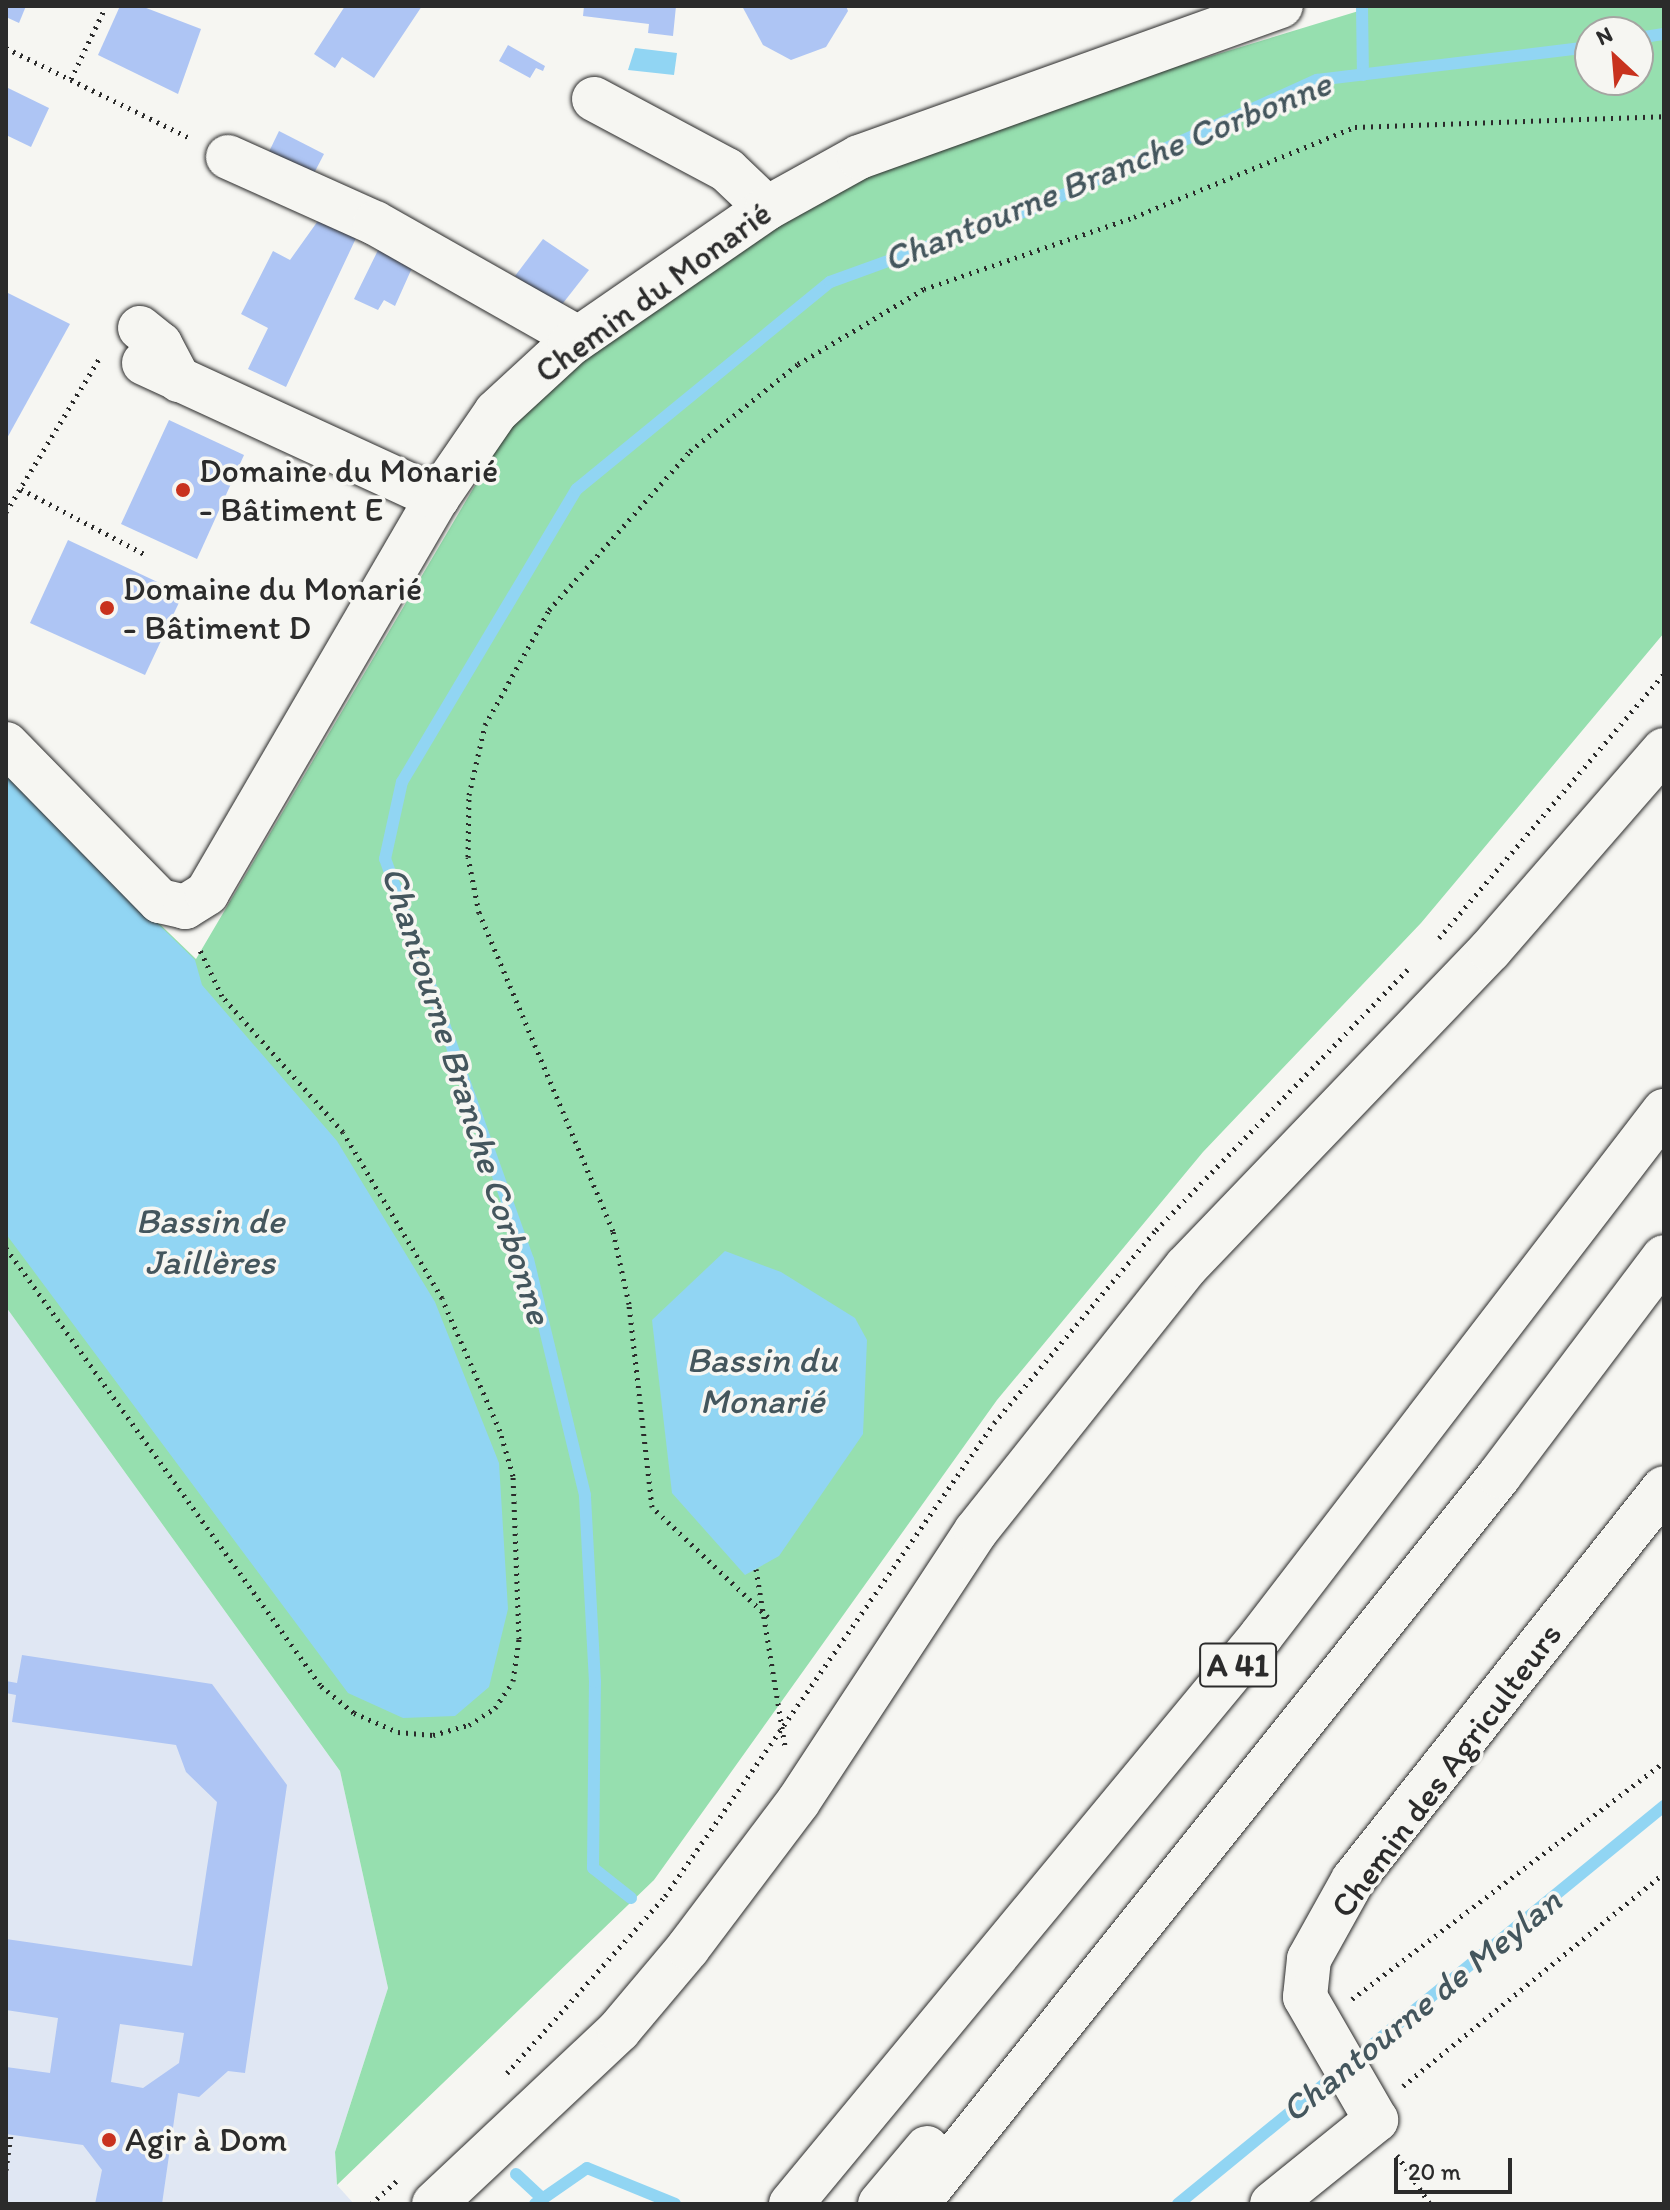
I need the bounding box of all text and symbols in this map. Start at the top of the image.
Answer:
north arrow [1574,16,1654,96]
text: N [1592,20,1617,51]
water label: Chantourne Branche Corbonne [877,61,1337,281]
street label: Chemin du Monarié [527,193,779,391]
place label: Domaine du Monarié - Bâtiment E [199,450,498,530]
marker: Domaine du Monarié - Bâtiment E [174,481,192,499]
place label: Domaine du Monarié - Bâtiment D [123,568,422,648]
marker: Domaine du Monarié - Bâtiment D [98,599,116,617]
water label: Chantourne Branche Corbonne [372,861,562,1329]
water label: Bassin de Jaillères [136,1198,284,1283]
water label: Bassin du Monarié [686,1337,838,1422]
street label: Chemin des Agriculteurs [1322,1615,1570,1925]
road number: A 41 [1198,1637,1278,1693]
water label: Chantourne de Meylan [1273,1879,1569,2131]
place label: Agir à Dom [125,2120,287,2160]
marker: Agir à Dom [100,2131,118,2149]
scale bar [1398,2142,1516,2192]
text: 20 m [1408,2157,1461,2186]

